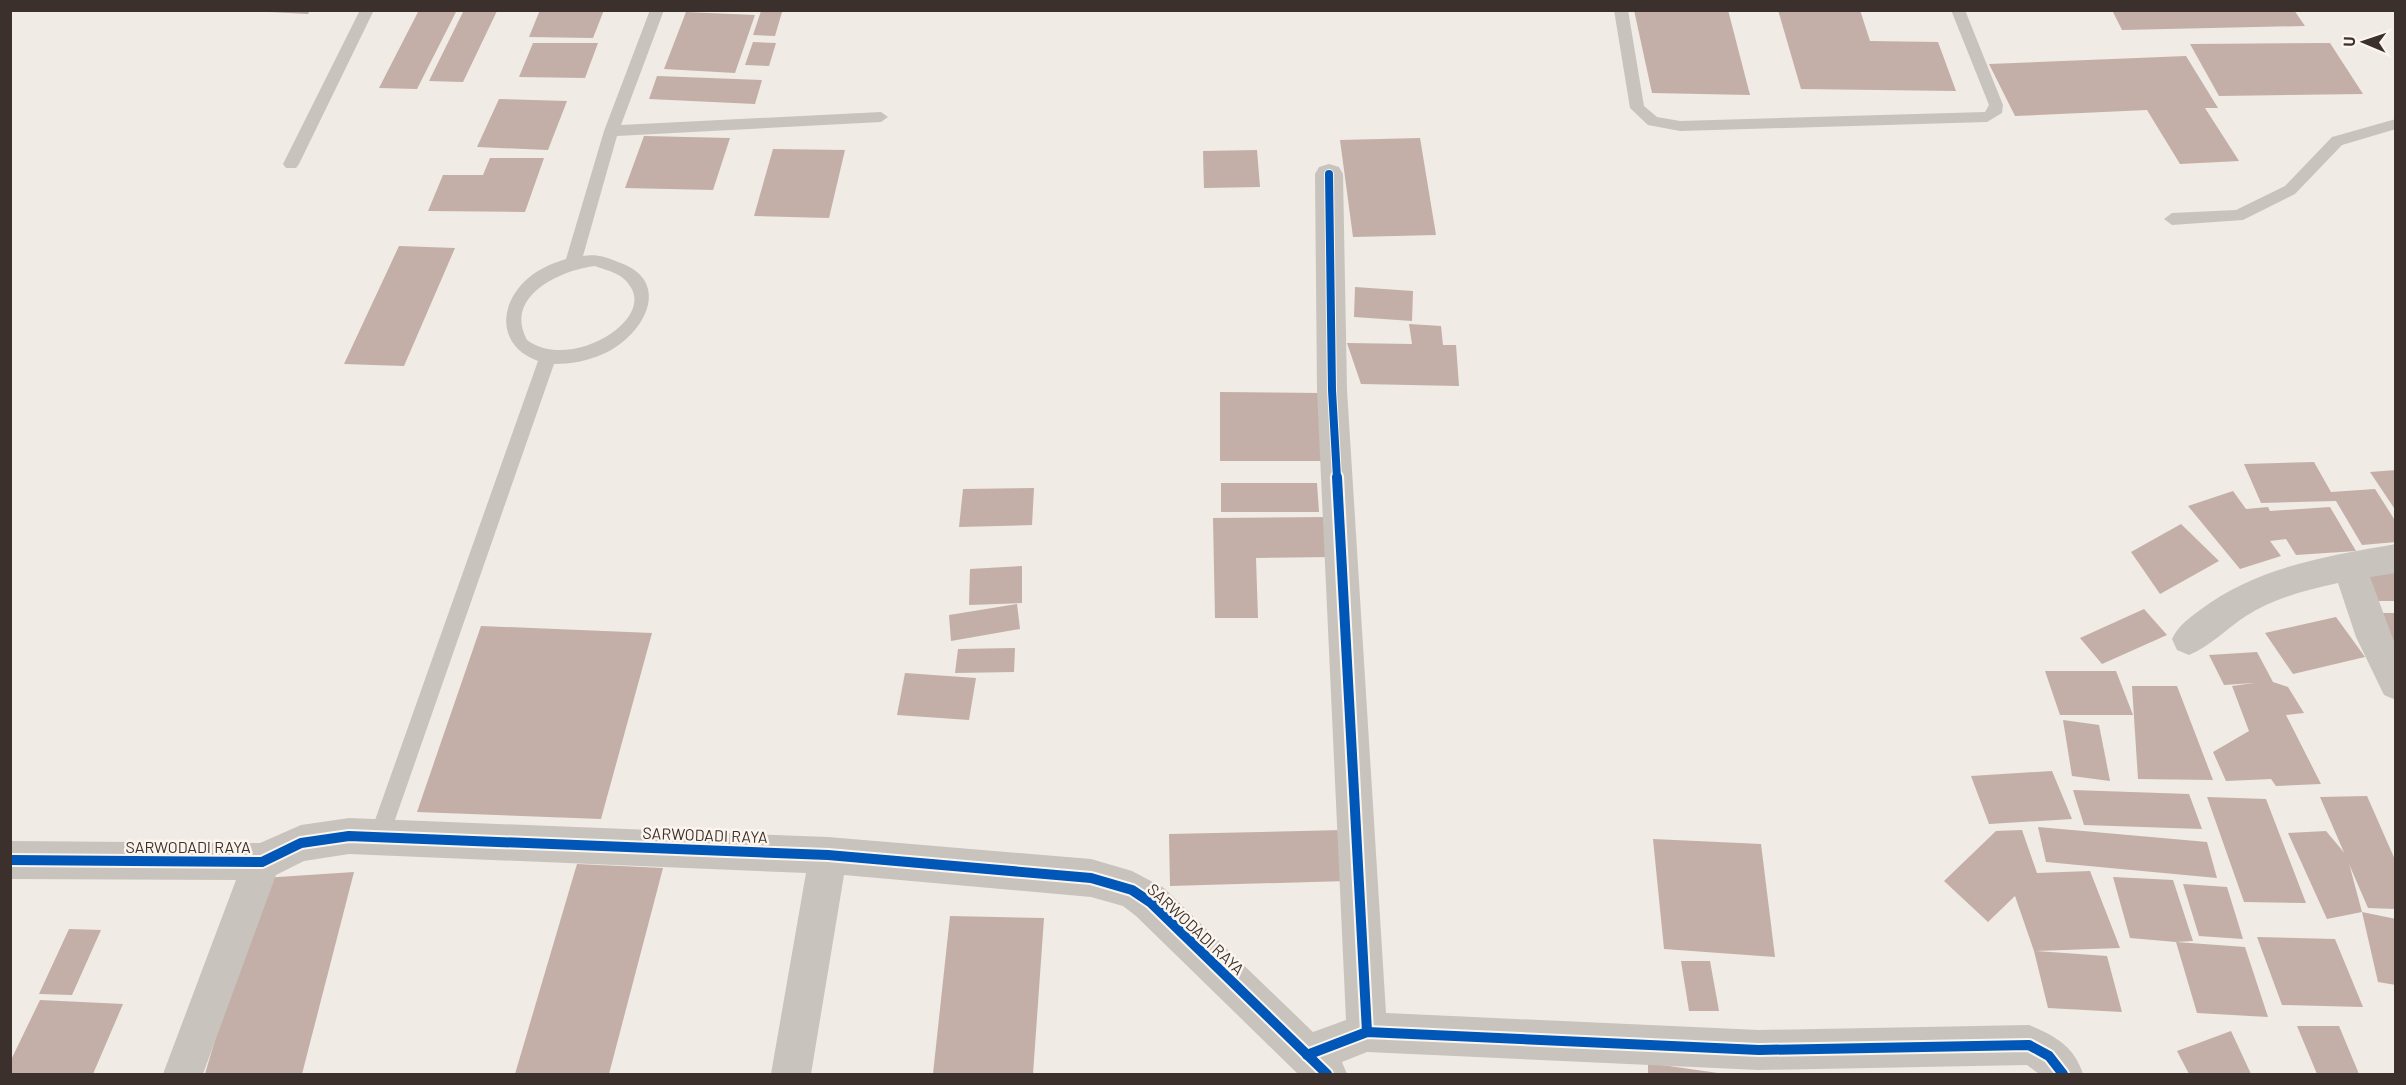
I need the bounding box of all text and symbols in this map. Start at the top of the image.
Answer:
north arrow [2334,12,2394,72]
text: U [2339,36,2358,47]
street label: SARWODADI RAYA [642,823,768,846]
street label: SARWODADI RAYA [125,837,251,856]
street label: SARWODADI RAYA [1144,879,1249,978]

